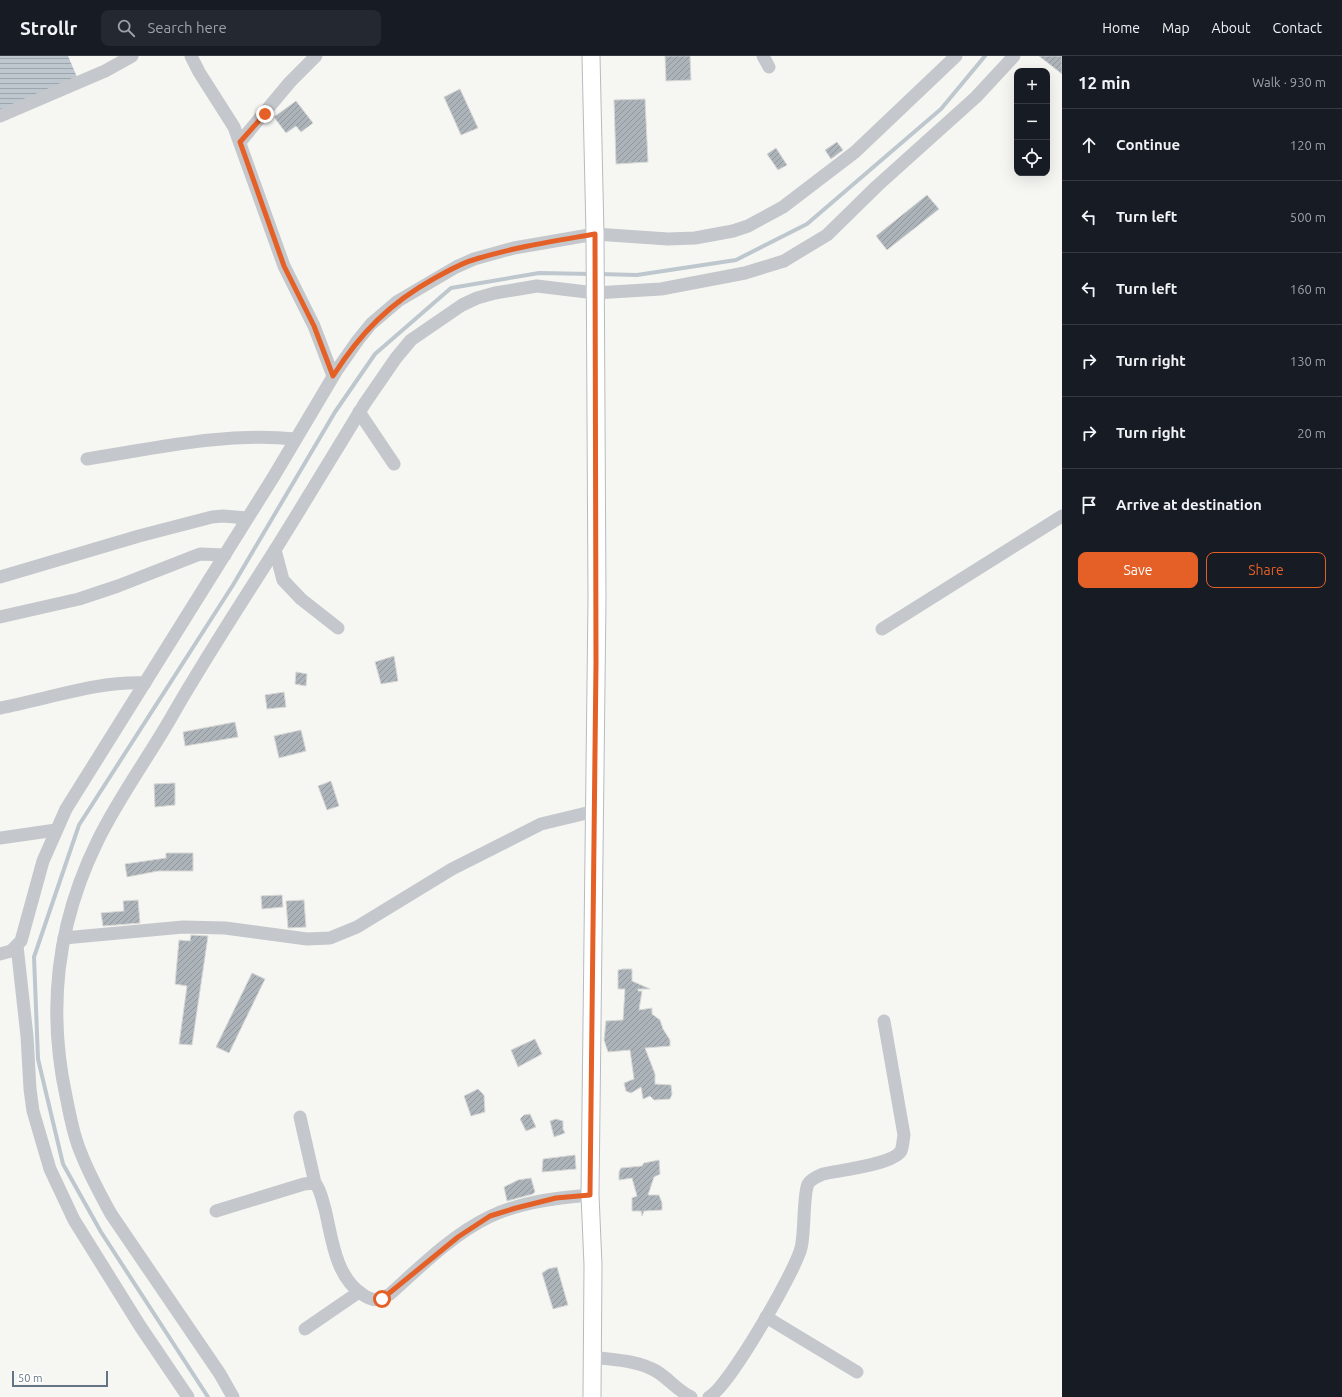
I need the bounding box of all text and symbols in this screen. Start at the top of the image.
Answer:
search box [101,10,381,46]
text: Strollr [20,17,77,39]
icon: search [115,17,137,39]
text: Search here [147,19,227,36]
text: Home [1102,20,1140,36]
text: Map [1162,20,1190,36]
text: About [1212,20,1251,36]
text: Contact [1273,20,1322,36]
map controls [1014,68,1050,176]
button: + [1014,68,1050,104]
text: 12 min [1078,73,1131,92]
text: Walk · 930 m [1252,75,1326,89]
button: − [1014,104,1050,140]
route end [256,105,274,123]
icon: ahead [1078,134,1100,156]
text: Continue [1116,136,1180,153]
text: 120 m [1290,138,1326,152]
button: locate [1014,140,1050,176]
icon: left [1078,206,1100,228]
text: Turn left [1116,208,1177,225]
text: 500 m [1290,210,1326,224]
icon: left [1078,278,1100,300]
text: Turn left [1116,280,1177,297]
text: 160 m [1290,282,1326,296]
icon: right [1078,350,1100,372]
text: Turn right [1116,352,1186,369]
text: 130 m [1290,354,1326,368]
icon: right [1078,422,1100,444]
text: Turn right [1116,424,1186,441]
text: 20 m [1297,426,1326,440]
icon: arrive [1078,494,1100,516]
text: Arrive at destination [1116,496,1262,513]
button: Save [1078,552,1198,588]
button: Share [1206,552,1326,588]
route start [373,1290,391,1308]
scale bar [12,1369,108,1388]
text: 50 m [18,1372,42,1384]

